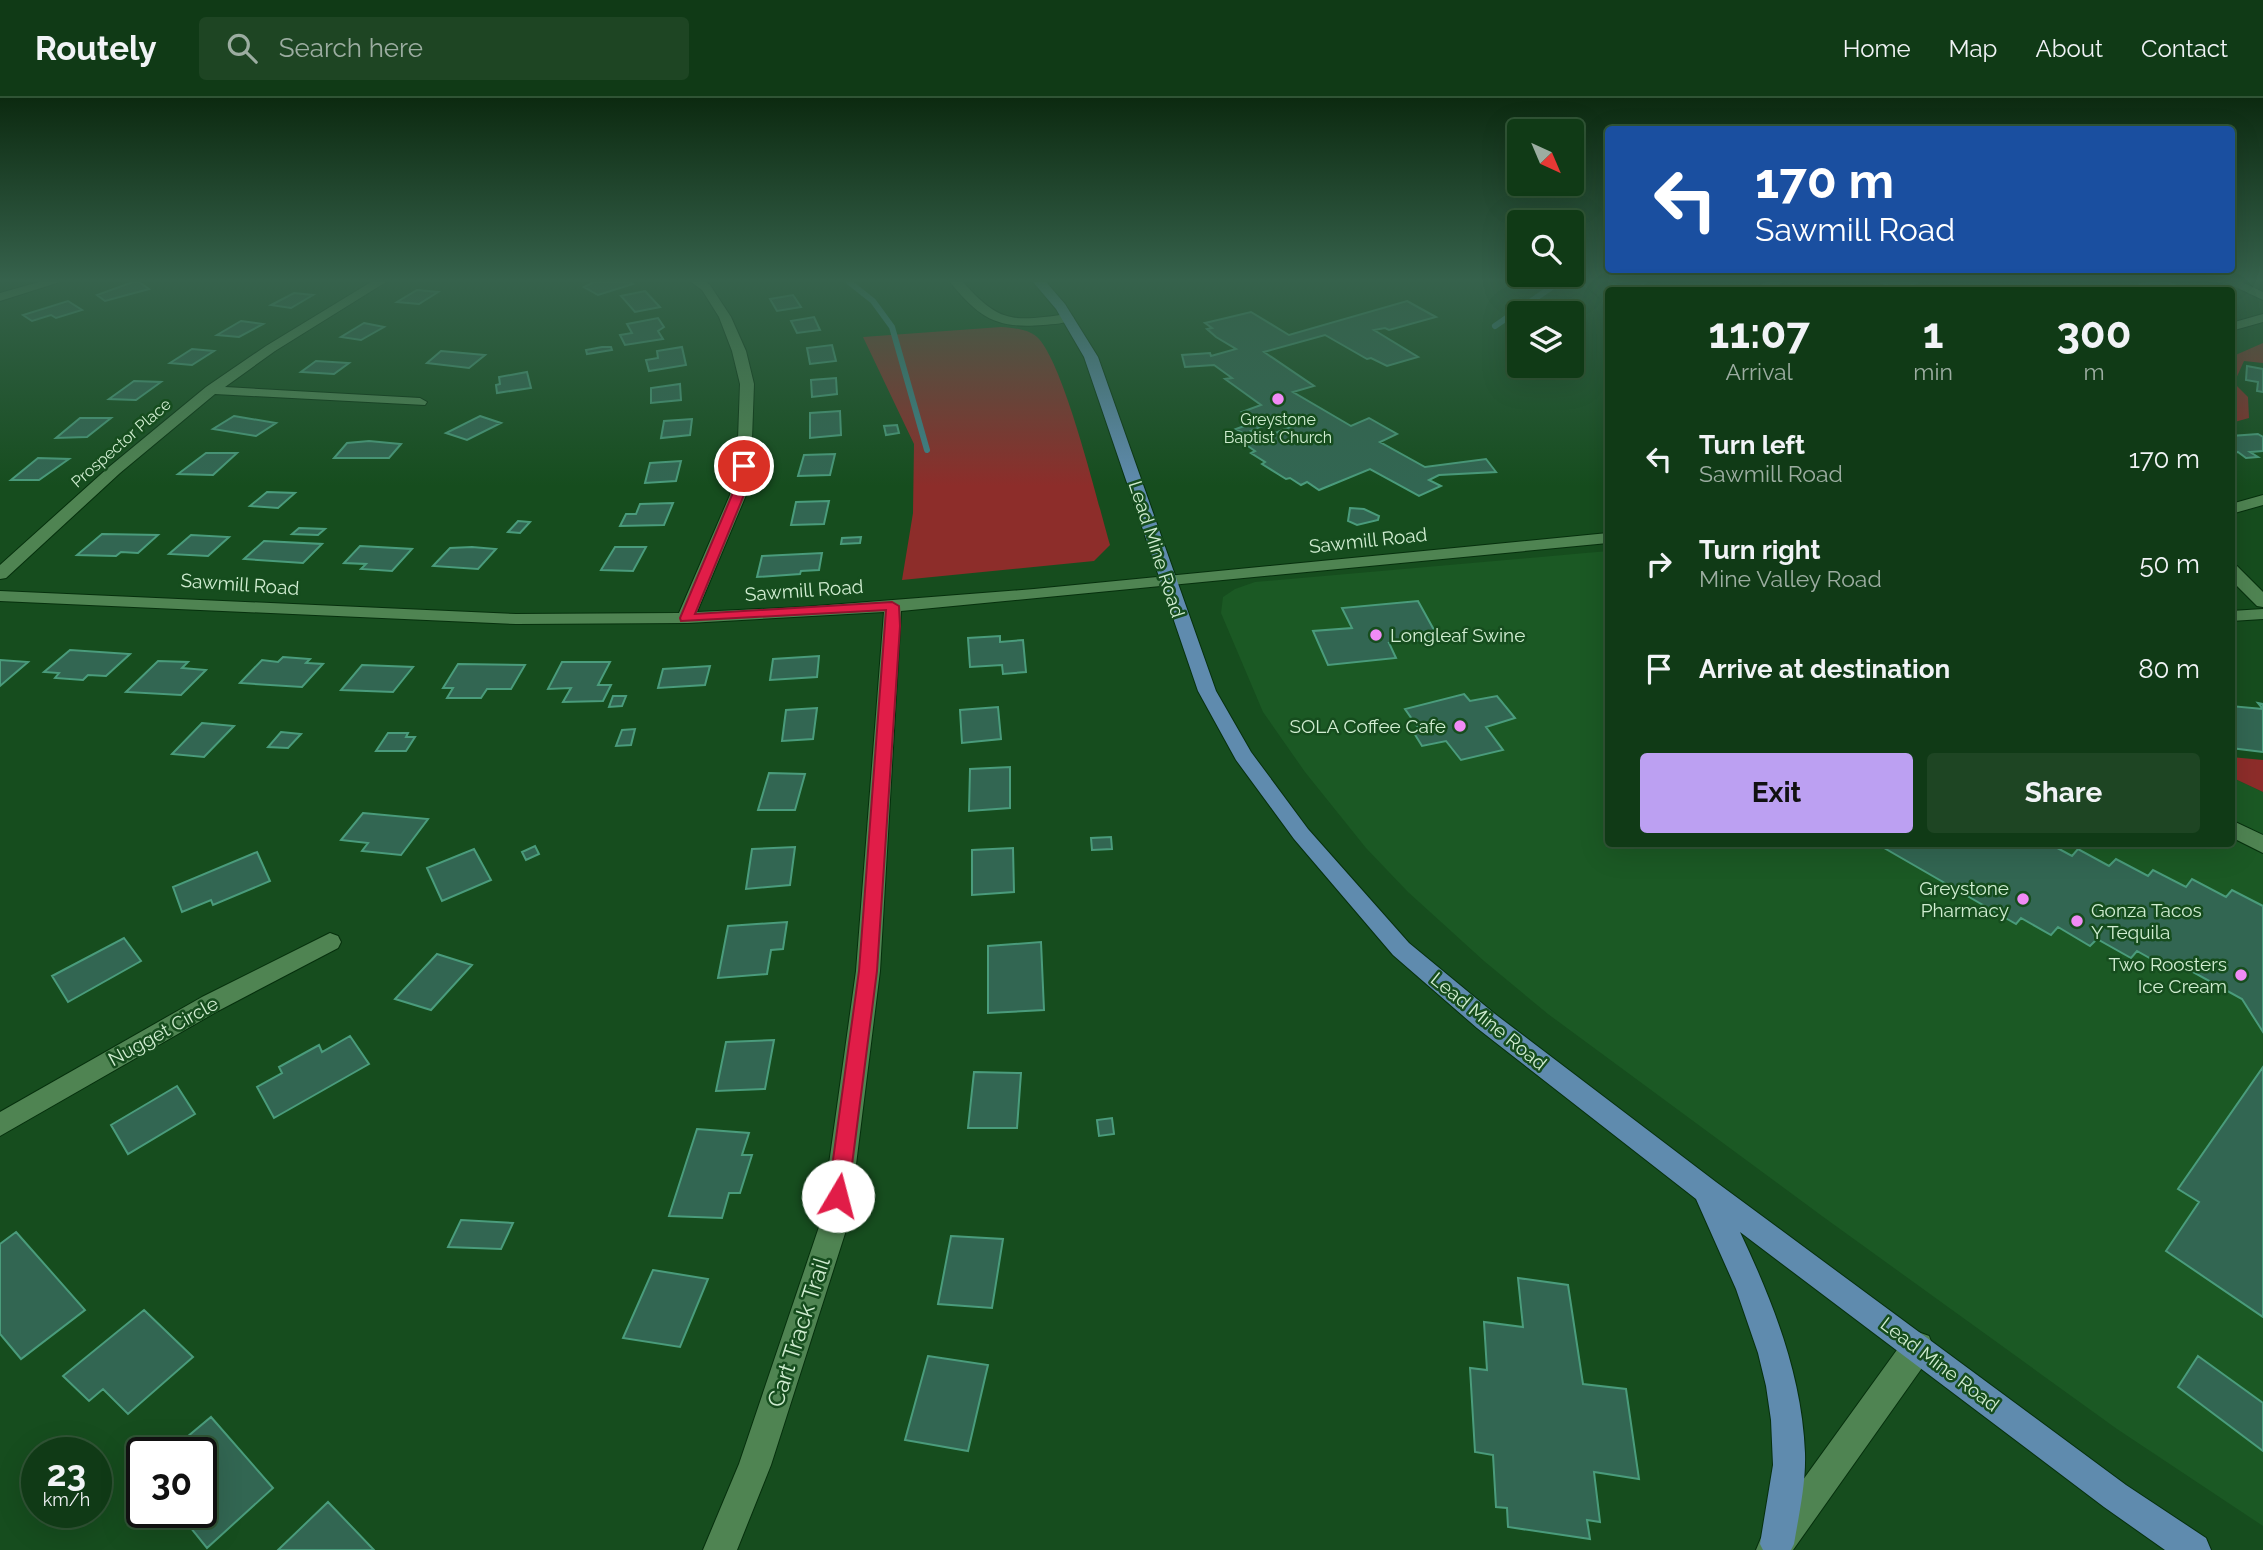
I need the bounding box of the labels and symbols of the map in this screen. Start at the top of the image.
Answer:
north arrow [1507,119,1584,196]
marker: Greystone Baptist Church [1270,391,1286,407]
street label: Prospector Place [67,395,175,491]
place label: Greystone Baptist Church [1224,410,1332,447]
pin [714,436,774,496]
street label: Lead Mine Road [1125,478,1189,620]
street label: Sawmill Road [1308,523,1428,557]
street label: Sawmill Road [180,569,300,599]
street label: Sawmill Road [744,575,864,605]
place label: Longleaf Swine [1390,624,1525,646]
marker: Longleaf Swine [1368,627,1384,643]
place label: SOLA Coffee Cafe [1290,715,1446,737]
marker: SOLA Coffee Cafe [1452,718,1468,734]
place label: Greystone Pharmacy [1919,877,2009,921]
marker: Greystone Pharmacy [2015,891,2031,907]
place label: Gonza Tacos Y Tequila [2091,899,2202,943]
marker: Gonza Tacos Y Tequila [2069,913,2085,929]
place label: Two Roosters Ice Cream [2109,953,2227,997]
marker: Two Roosters Ice Cream [2233,967,2249,983]
street label: Lead Mine Road [1427,968,1551,1074]
street label: Nugget Circle [104,992,222,1070]
position arrow [801,1159,875,1233]
street label: Cart Track Trail [761,1253,835,1410]
street label: Lead Mine Road [1876,1312,2004,1416]
speed limit sign: 30 [126,1437,217,1528]

